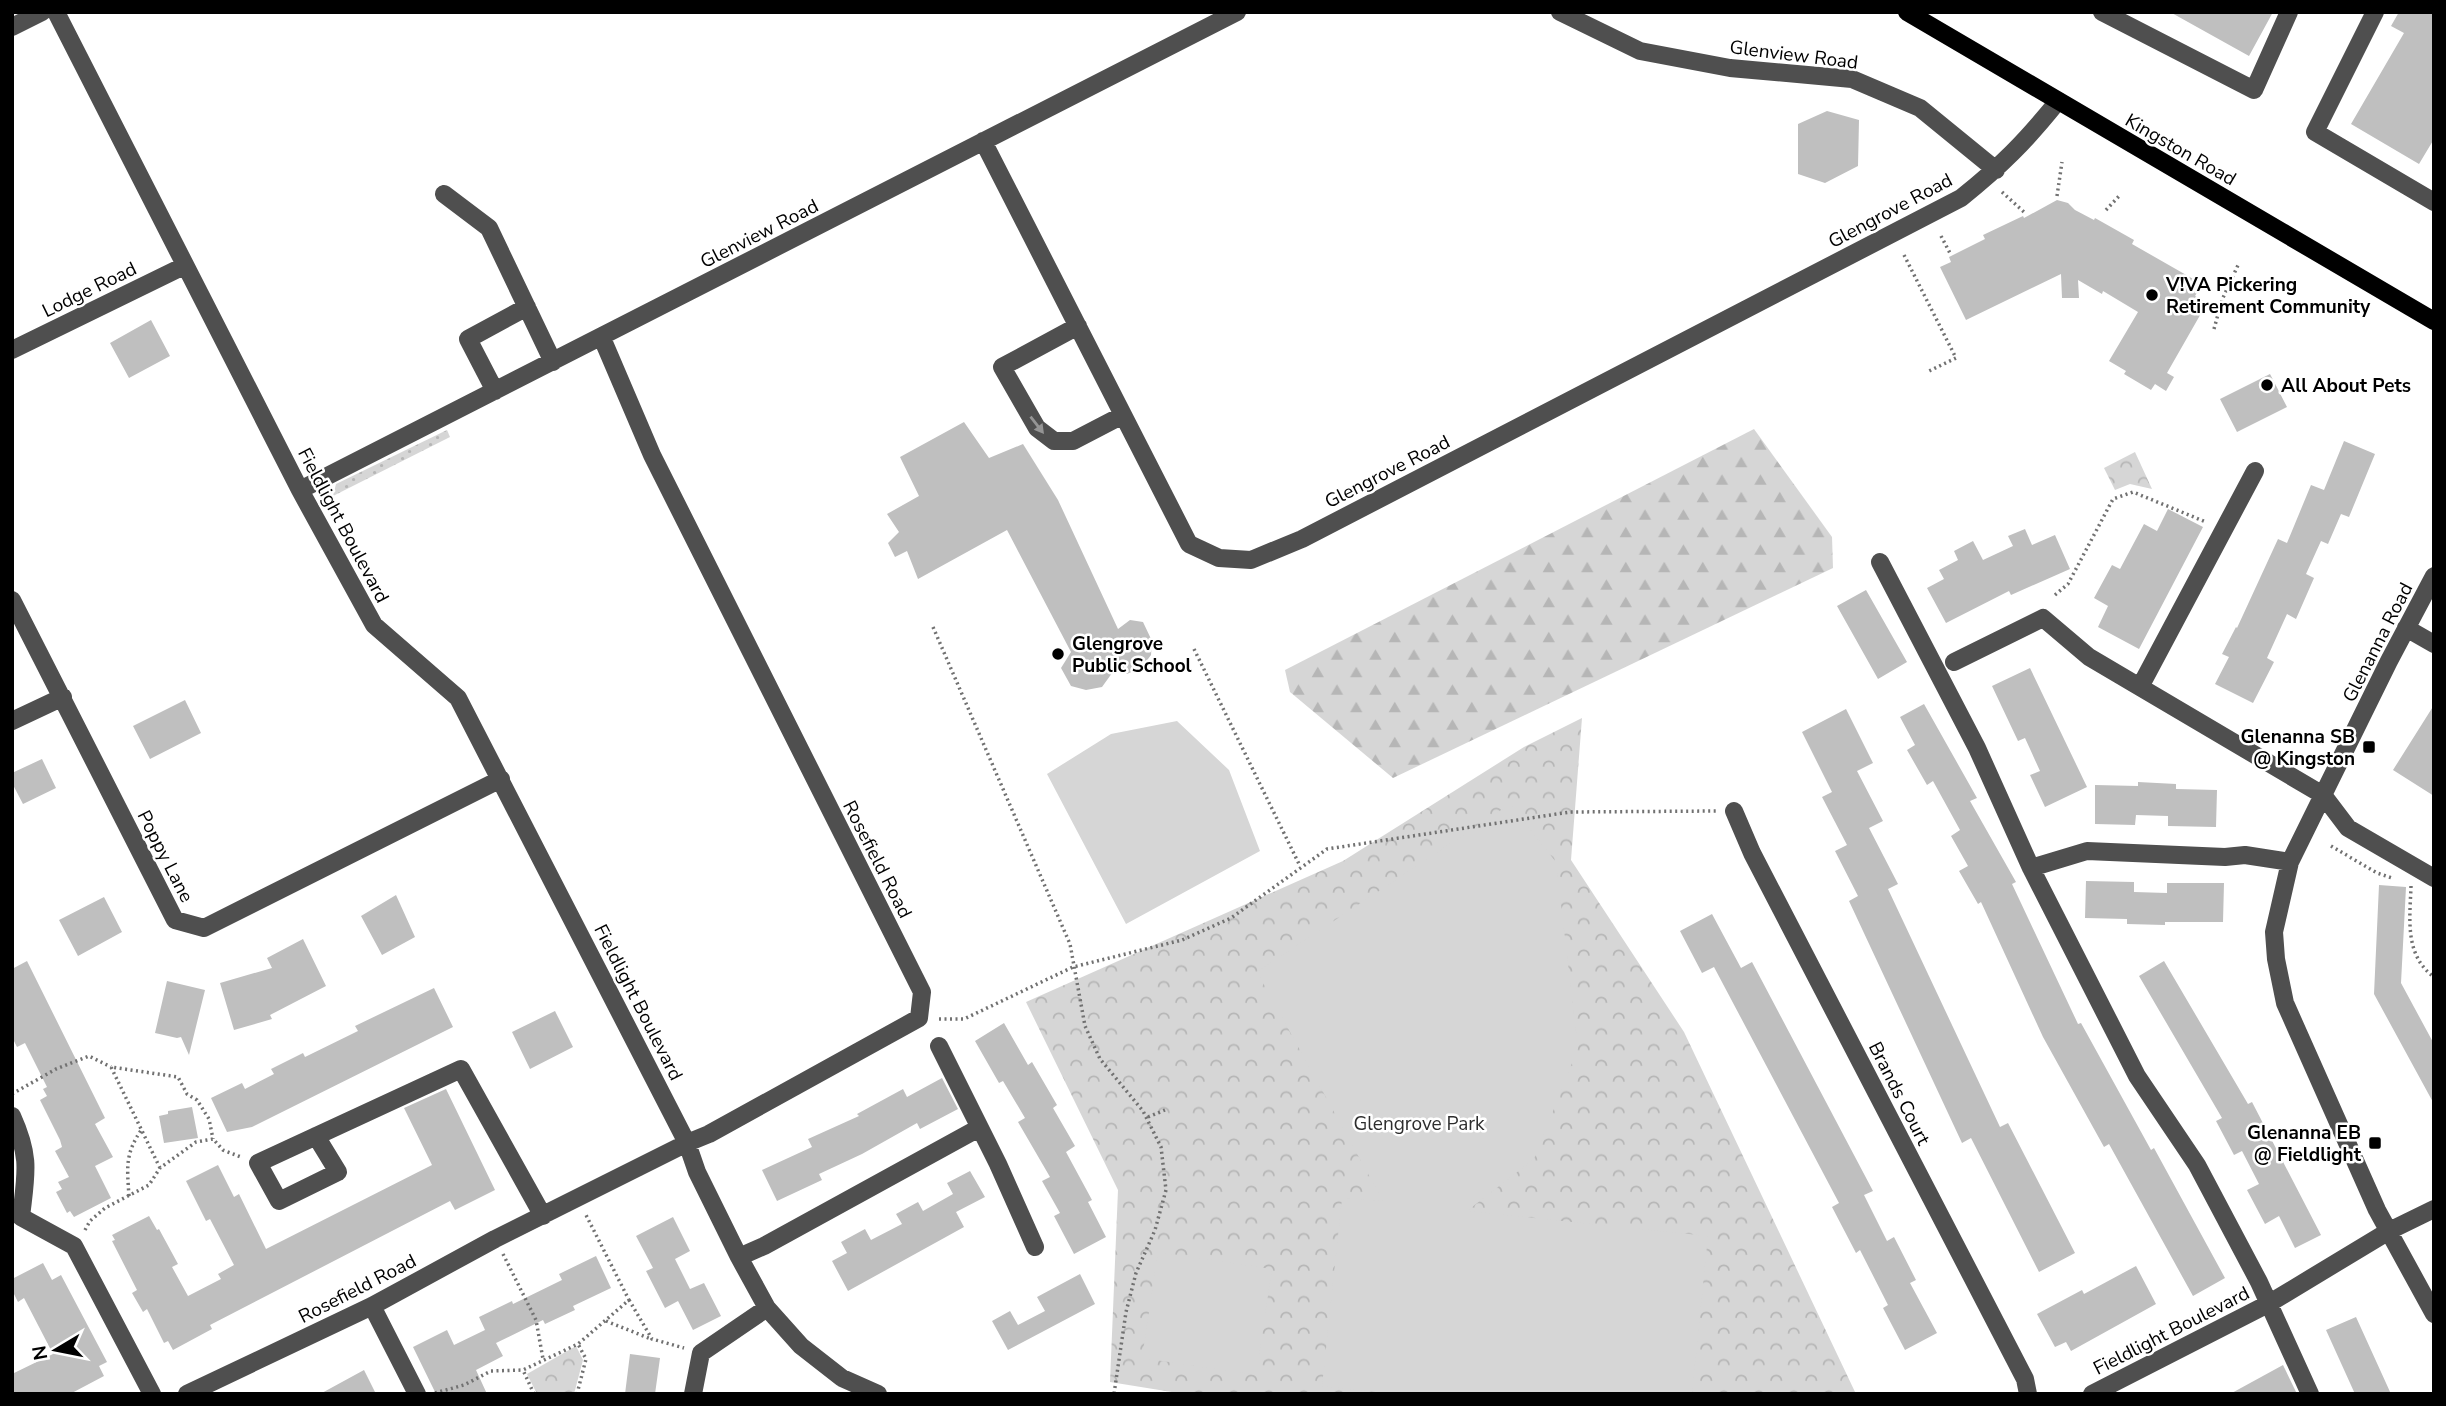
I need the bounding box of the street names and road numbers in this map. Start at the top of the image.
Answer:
street label: Glenview Road [1728,34,1860,76]
street label: Kingston Road [2120,108,2241,192]
street label: Glengrove Road [1824,167,1957,255]
street label: Glenview Road [696,193,823,275]
street label: Lodge Road [38,256,141,324]
street label: Glengrove Road [1320,429,1455,515]
street label: Fieldlight Boulevard [291,443,395,608]
street label: Glenanna Road [2337,578,2419,707]
street label: Rosefield Road [836,796,918,923]
street label: Poppy Lane [131,806,199,907]
street label: Fieldlight Boulevard [587,920,689,1085]
street label: Brands Court [1862,1037,1936,1150]
street label: Rosefield Road [294,1248,421,1330]
street label: Fieldlight Boulevard [2089,1280,2254,1382]

